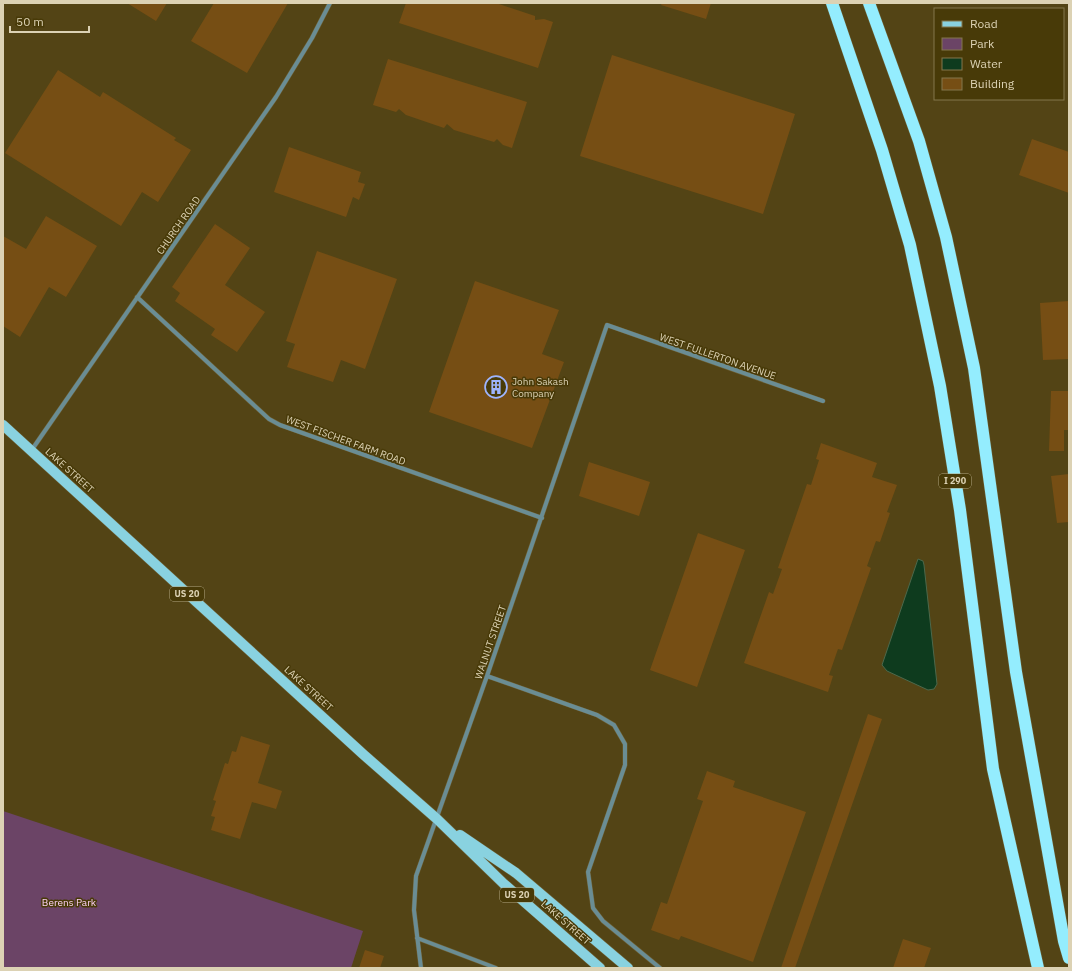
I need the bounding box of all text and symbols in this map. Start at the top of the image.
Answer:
scale bar [10,8,89,34]
legend [934,8,1064,100]
text: 50 m [16,14,44,29]
text: Road [970,16,998,31]
text: Park [970,36,995,51]
text: Water [970,56,1003,71]
text: Building [970,76,1015,91]
street label: CHURCH ROAD [153,193,203,257]
street label: WEST FULLERTON AVENUE [658,330,778,383]
building icon: John Sakash Company [483,374,509,400]
place label: John Sakash Company [512,375,569,400]
street label: WEST FISCHER FARM ROAD [284,413,408,468]
street label: LAKE STREET [43,445,97,496]
road number: I 290 [939,474,971,488]
road number: US 20 [170,587,204,601]
street label: WALNUT STREET [472,603,509,681]
street label: LAKE STREET [282,663,336,714]
road number: US 20 [500,888,534,902]
park label: Berens Park [42,896,97,909]
street label: LAKE STREET [538,897,593,948]

